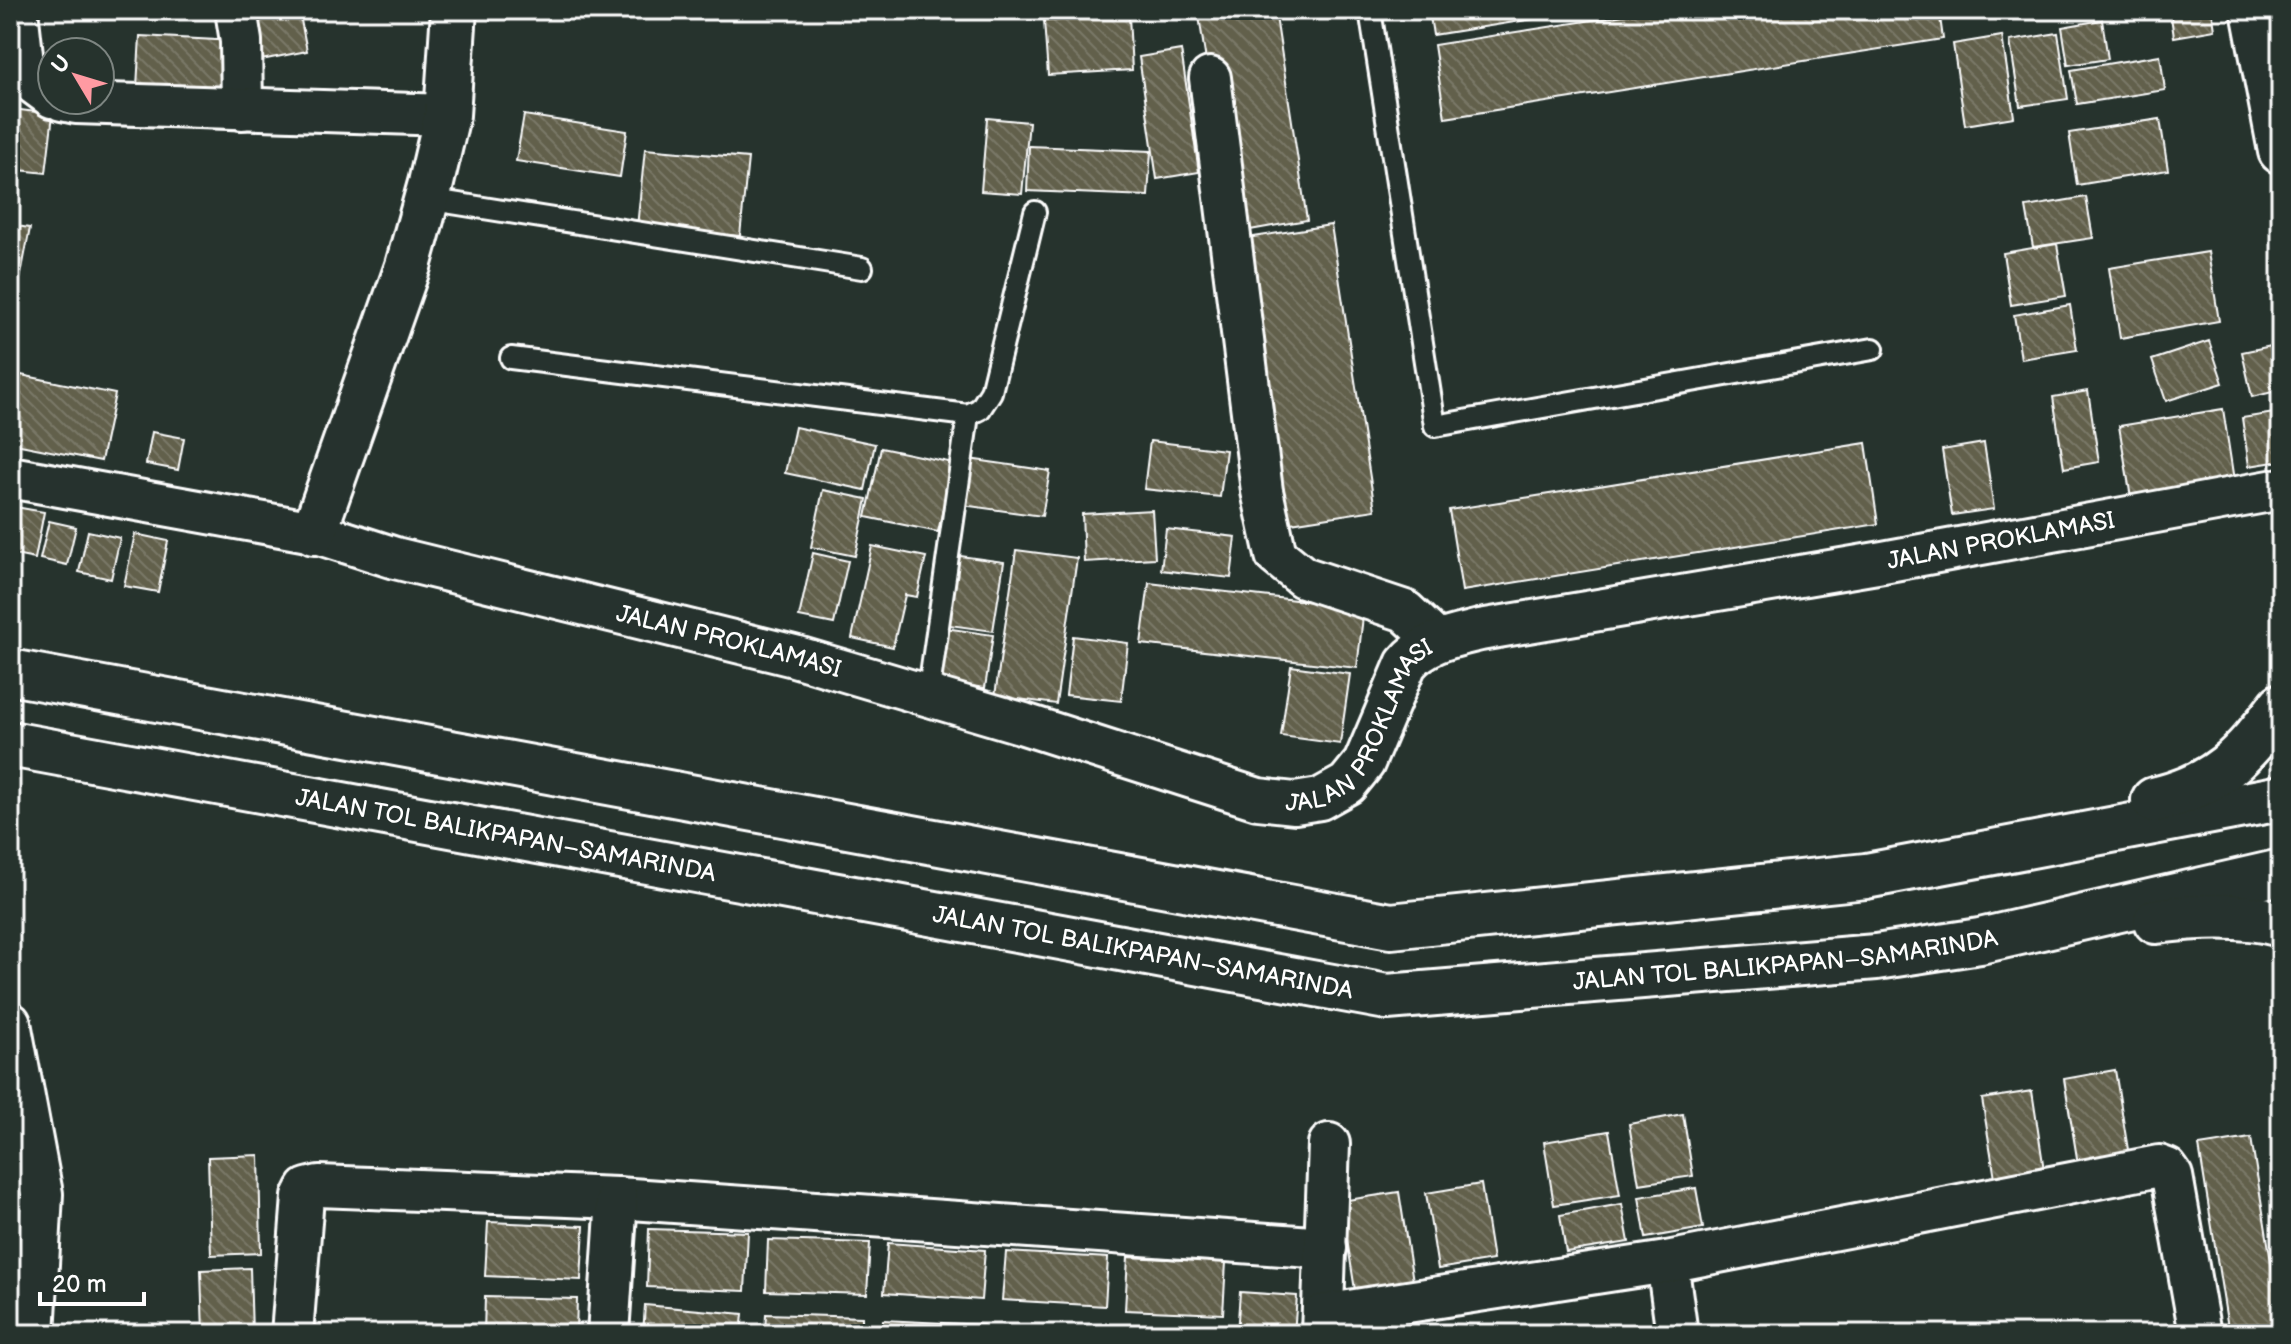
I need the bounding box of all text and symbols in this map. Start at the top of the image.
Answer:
north arrow [36,36,116,116]
text: U [46,50,77,79]
street label: JALAN PROKLAMASI [1885,505,2117,575]
street label: JALAN PROKLAMASI [613,598,845,684]
street label: JALAN PROKLAMASI [1284,632,1437,818]
street label: JALAN TOL BALIKPAPAN–SAMARINDA [293,782,718,888]
street label: JALAN TOL BALIKPAPAN–SAMARINDA [931,899,1356,1005]
street label: JALAN TOL BALIKPAPAN–SAMARINDA [1572,923,2001,996]
scale bar [40,1256,144,1306]
text: 20 m [52,1270,107,1299]

